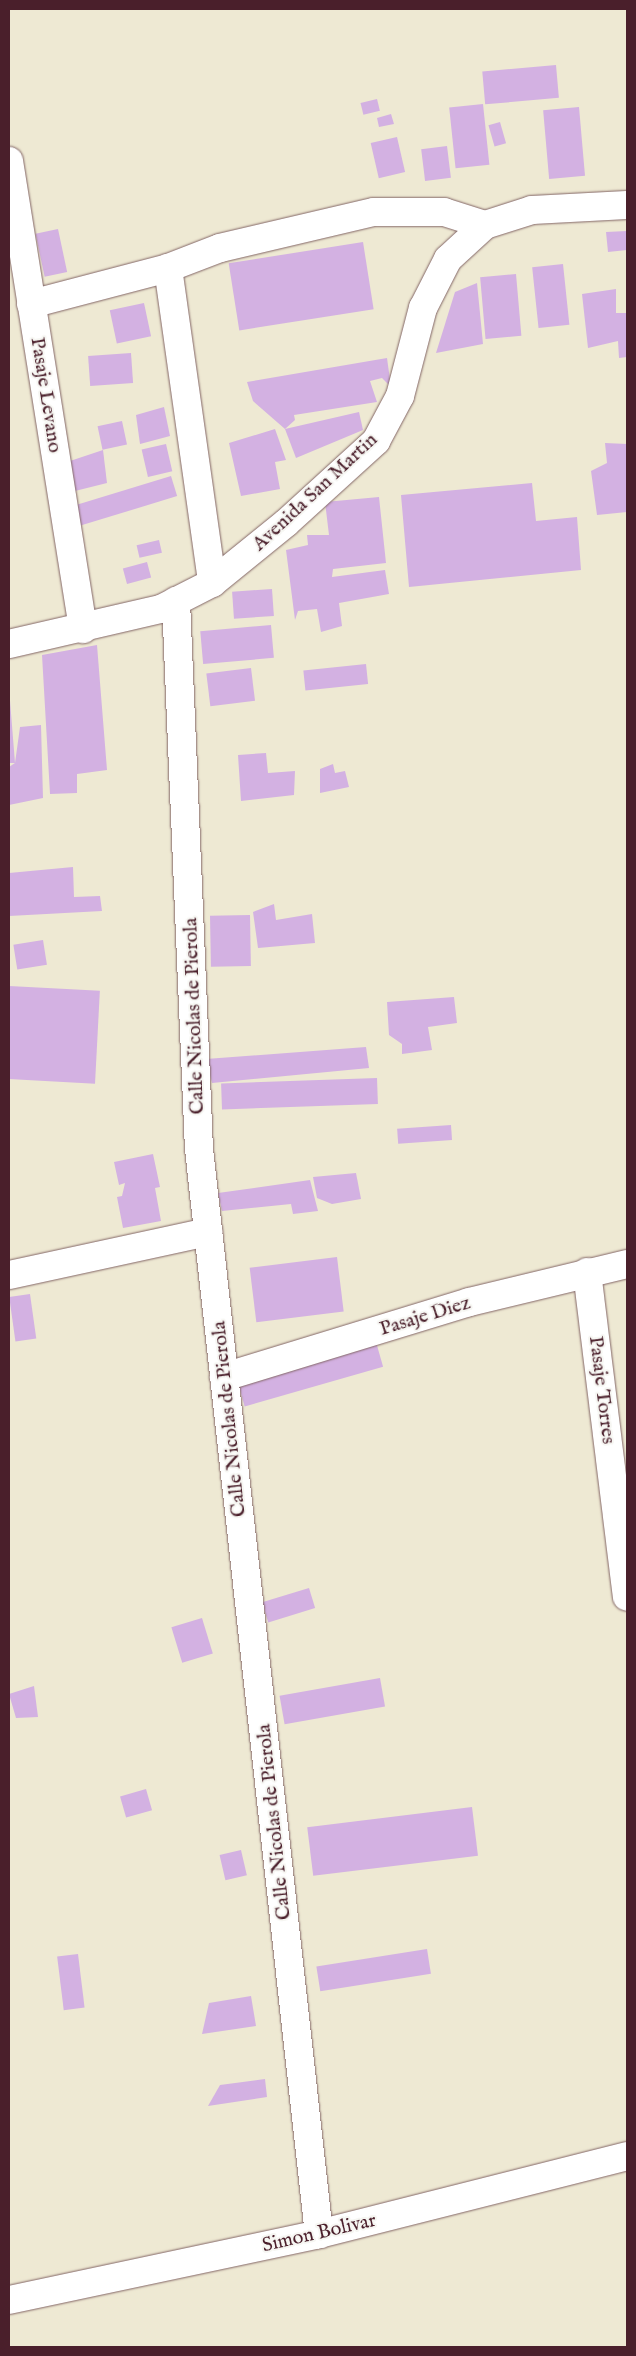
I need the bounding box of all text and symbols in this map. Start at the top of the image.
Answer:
street label: Pasaje Levano [25,336,67,454]
street label: Avenida San Martin [247,428,383,556]
street label: Calle Nicolas de Pierola [179,917,209,1115]
street label: Pasaje Diez [377,1291,473,1341]
street label: Calle Nicolas de Pierola [207,1320,251,1518]
street label: Pasaje Torres [583,1335,621,1445]
street label: Calle Nicolas de Pierola [252,1723,296,1921]
street label: Simon Bolivar [260,2208,378,2258]

